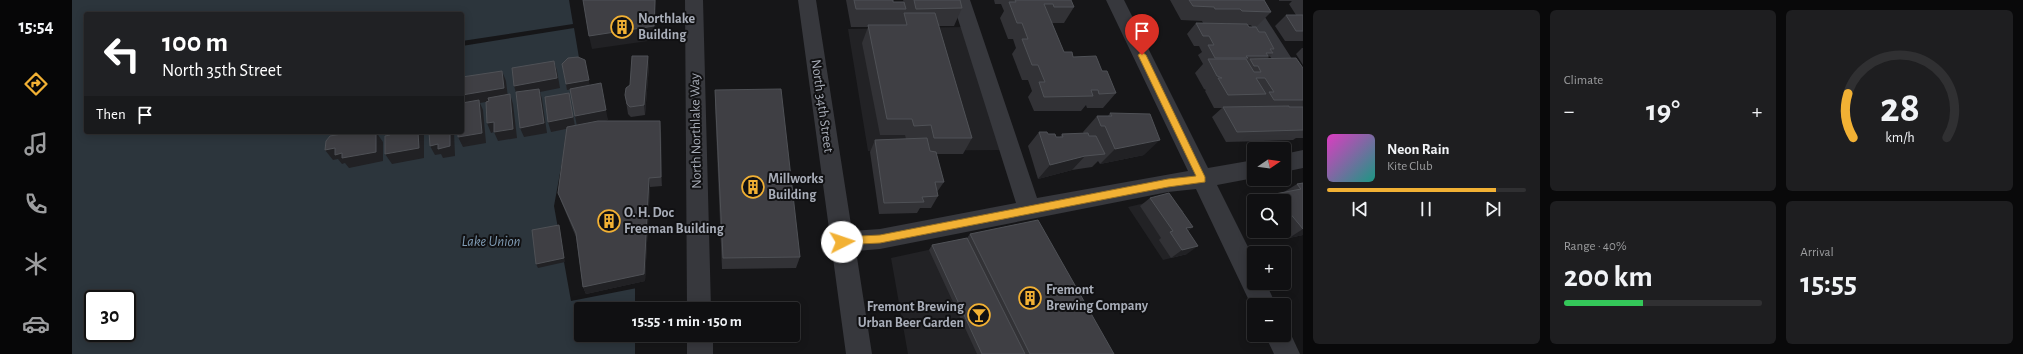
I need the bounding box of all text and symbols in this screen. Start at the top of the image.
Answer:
place label: Northlake Building [638,12,696,42]
building icon: Northlake Building [609,14,635,40]
pin [1125,14,1159,55]
text: 15:54 [18,18,54,36]
icon: arrive [1131,20,1153,42]
icon: left [96,28,148,80]
text: 100 m [162,29,228,57]
street label: North 34th Street [809,58,836,154]
text: North 35th Street [162,62,282,80]
icon: directions [22,70,50,98]
street label: North Northlake Way [688,73,704,189]
text: Climate [1564,74,1603,87]
text: 28 [1880,88,1920,129]
text: 19° [1646,96,1680,126]
text: − [1564,100,1574,122]
text: + [1752,100,1762,122]
icon: arrive [134,104,156,126]
text: Then [96,107,126,122]
icon: music [22,130,50,158]
text: km/h [1885,131,1914,145]
north arrow [1247,142,1291,186]
map controls [1247,142,1291,342]
text: Neon Rain [1387,142,1449,157]
text: Kite Club [1387,160,1433,173]
place label: Millworks Building [768,172,824,202]
building icon: Millworks Building [740,174,766,200]
icon: phone [22,190,50,218]
button: search [1247,194,1291,238]
icon: previous [1349,198,1371,220]
icon: pause [1415,198,1437,220]
icon: next [1482,198,1504,220]
place label: O. H. Doc Freeman Building [624,206,725,236]
building icon: O. H. Doc Freeman Building [596,208,622,234]
position arrow [821,221,863,263]
water label: Lake Union [461,234,521,249]
text: Range · 40% [1564,240,1627,253]
button: + [1247,246,1291,290]
text: Arrival [1800,246,1834,259]
icon: climate [22,250,50,278]
text: 200 km [1564,262,1653,292]
text: 15:55 [1800,268,1857,298]
place label: Fremont Brewing Company [1046,283,1149,313]
building icon: Fremont Brewing Company [1017,285,1043,311]
speed limit sign: 30 [84,290,136,342]
button: − [1247,298,1291,342]
place label: Fremont Brewing Urban Beer Garden [858,300,965,330]
bar icon: Fremont Brewing Urban Beer Garden [966,302,992,328]
icon: car [22,310,50,338]
text: 15:55 · 1 min · 150 m [632,314,742,329]

